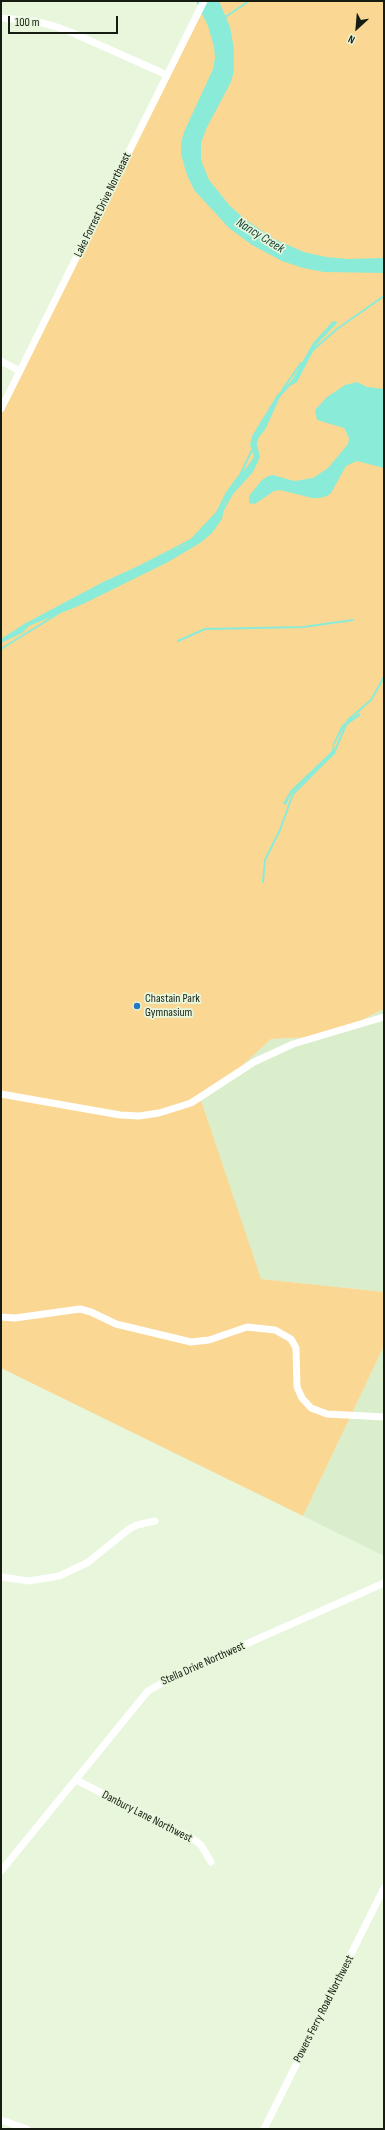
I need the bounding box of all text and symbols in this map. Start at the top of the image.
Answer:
scale bar [10,8,120,34]
north arrow [337,8,377,48]
text: 100 m [15,15,40,30]
text: N [346,32,357,46]
street label: Lake Forrest Drive Northeast [71,150,135,260]
water label: Nancy Creek [233,215,287,257]
place label: Chastain Park Gymnasium [145,992,200,1020]
marker: Chastain Park Gymnasium [132,1001,142,1011]
street label: Stella Drive Northwest [159,1639,247,1689]
street label: Danbury Lane Northwest [99,1788,195,1846]
street label: Powers Ferry Road Northwest [291,1953,357,2065]

